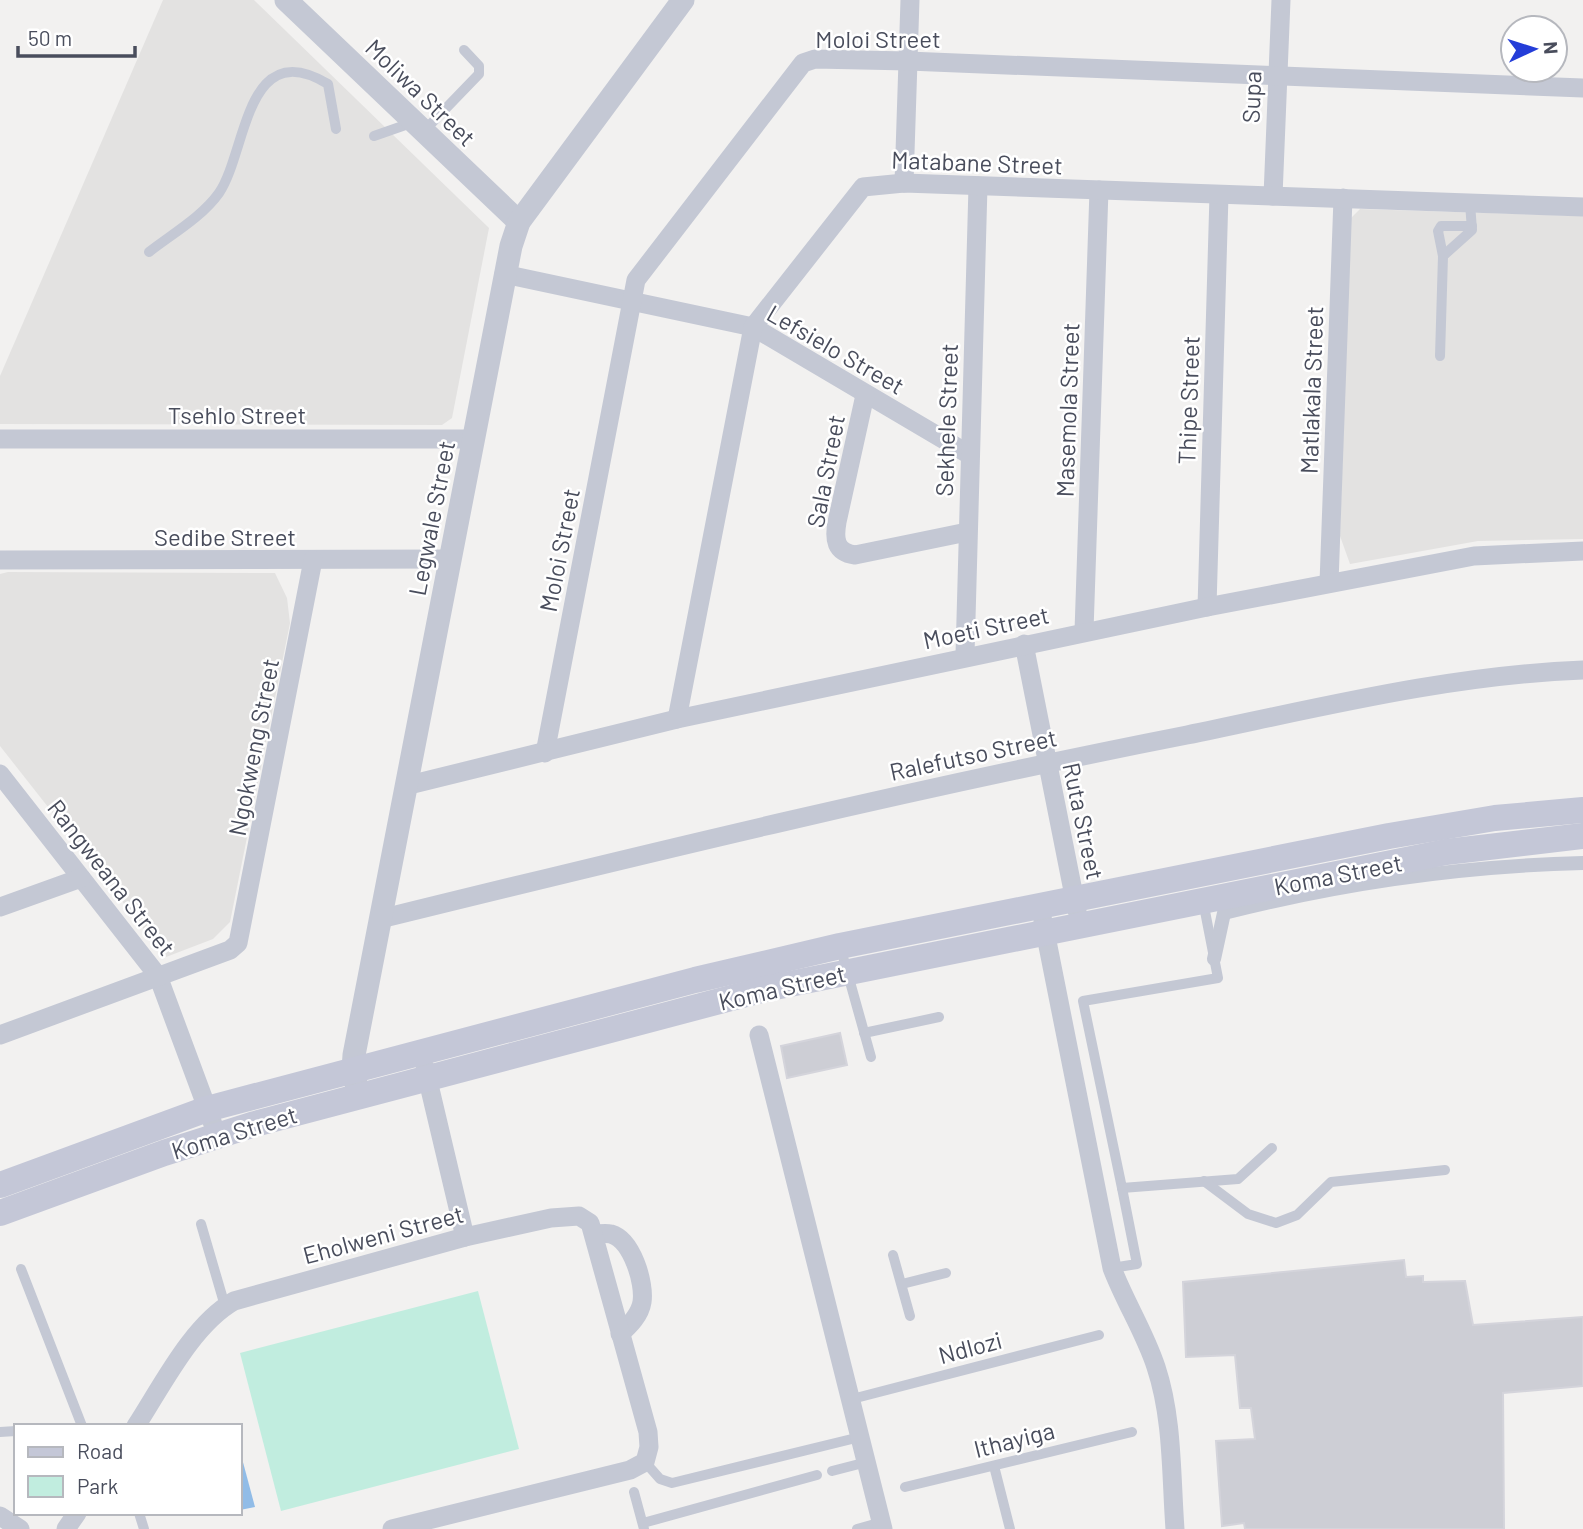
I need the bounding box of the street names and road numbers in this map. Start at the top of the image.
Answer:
street label: Moloi Street [815,24,941,53]
street label: Moliwa Street [360,32,482,152]
street label: Supa [1236,70,1266,124]
street label: Matabane Street [891,145,1063,179]
street label: Lefsielo Street [762,298,910,400]
street label: Matlakala Street [1294,306,1328,474]
street label: Masemola Street [1049,322,1085,498]
street label: Thipe Street [1171,335,1205,465]
street label: Sekhele Street [929,343,963,497]
street label: Tsehlo Street [168,400,306,429]
street label: Sala Street [800,412,850,530]
street label: Legwale Street [402,438,460,598]
street label: Moloi Street [533,486,585,614]
street label: Sedibe Street [154,522,296,551]
street label: Moeti Street [920,600,1052,654]
street label: Ngokweng Street [222,656,284,838]
street label: Ralefutso Street [887,722,1059,786]
street label: Ruta Street [1057,760,1111,882]
street label: Rangweana Street [42,793,182,961]
street label: Koma Street [1272,847,1404,901]
street label: Koma Street [715,958,849,1016]
street label: Koma Street [168,1099,300,1165]
street label: Eholweni Street [300,1199,466,1269]
street label: Ndlozi [935,1325,1005,1369]
street label: Ithayiga [971,1415,1057,1463]

